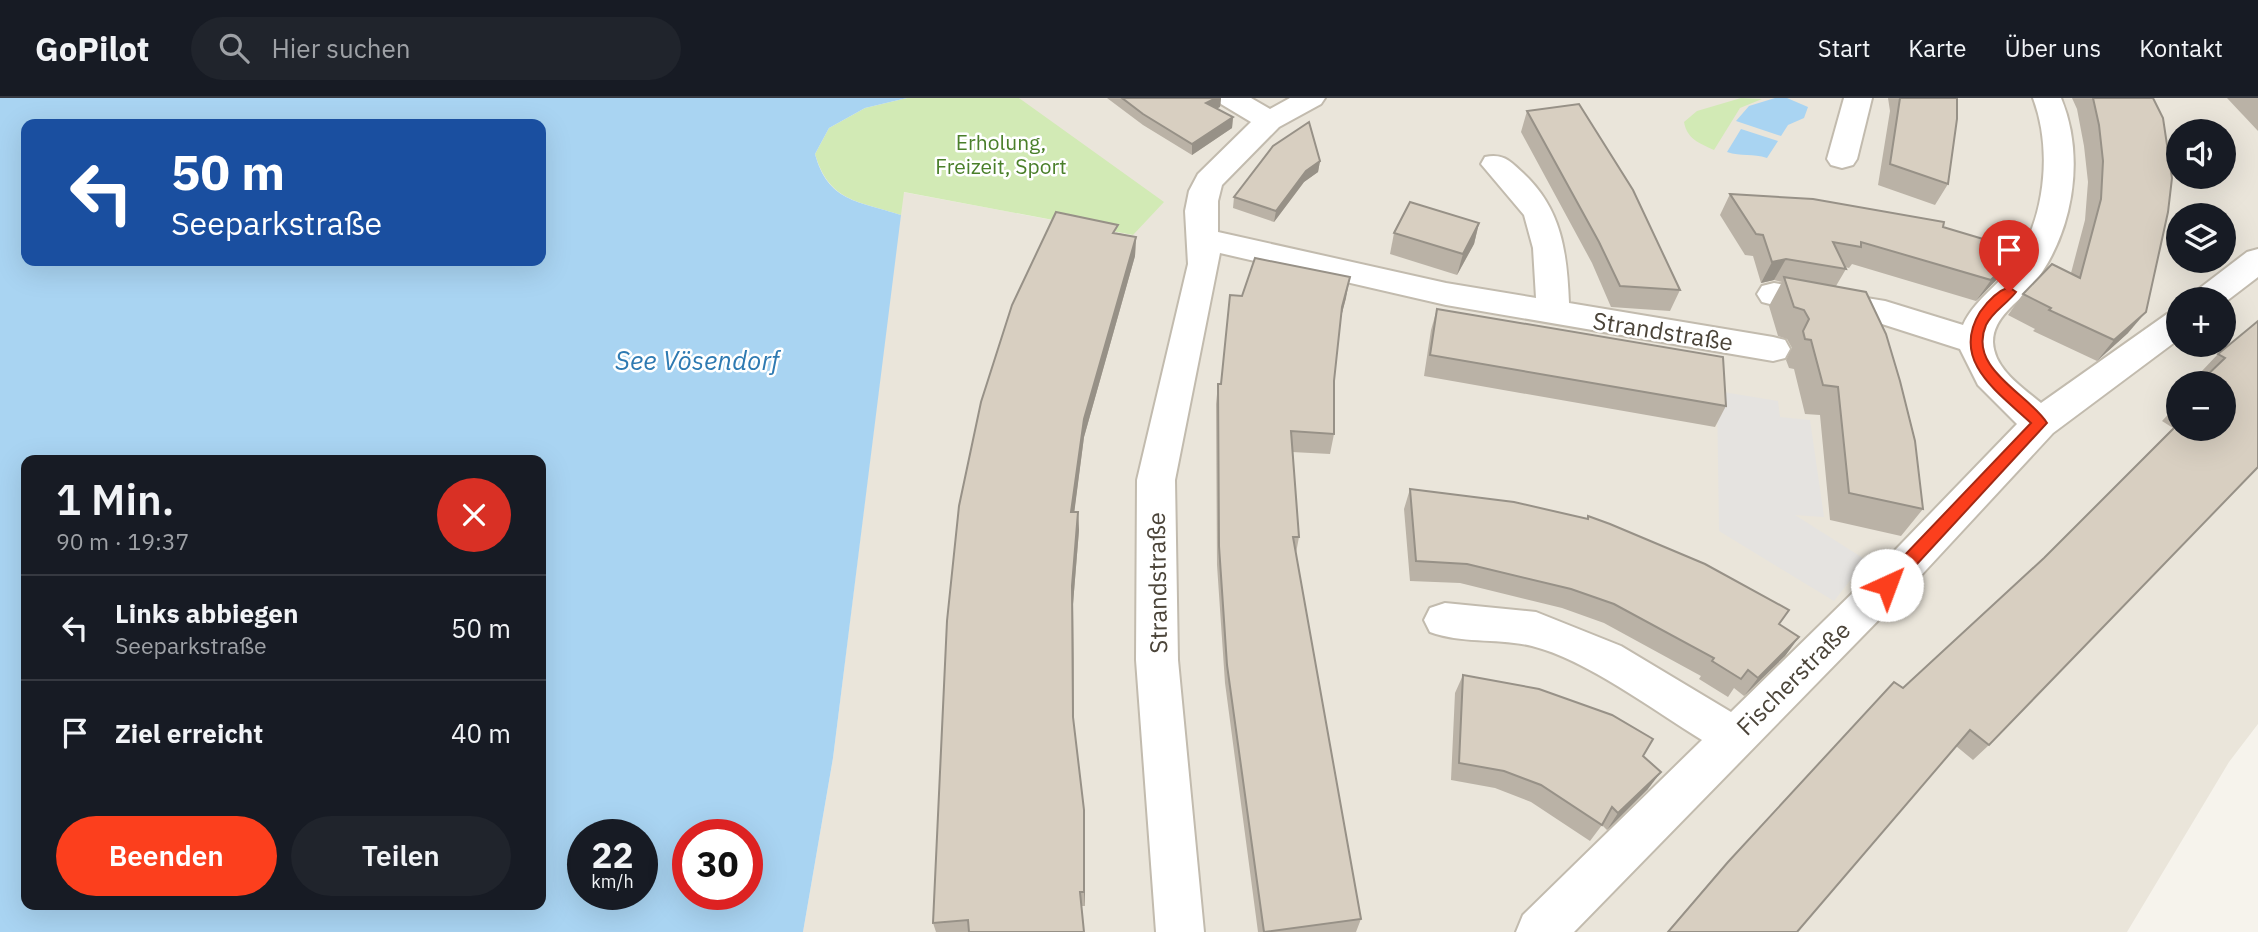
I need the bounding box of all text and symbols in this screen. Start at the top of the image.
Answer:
search box [191,17,681,80]
text: GoPilot [35,27,149,70]
icon: search [215,29,253,67]
text: Hier suchen [271,31,411,65]
text: Start [1818,32,1870,64]
text: Karte [1908,32,1966,64]
text: Über uns [2004,32,2101,64]
text: Kontakt [2139,32,2223,64]
map controls [2166,119,2236,441]
button: sound [2166,119,2236,189]
park label: Erholung, Freizeit, Sport [935,128,1067,180]
text: 50 m [171,140,285,203]
icon: left [56,147,147,238]
text: Seeparkstraße [171,202,382,244]
button: layers [2166,203,2236,273]
pin [1979,220,2039,292]
icon: arrive [1990,231,2028,269]
button: + [2166,287,2236,357]
street label: Strandstraße [1591,304,1735,358]
water label: See Vösendorf [615,343,782,377]
button: − [2166,371,2236,441]
text: 1 Min. [56,472,174,527]
button: close [437,478,511,552]
street label: Strandstraße [1140,512,1174,654]
text: 90 m · 19:37 [56,526,189,556]
position arrow [1850,548,1924,622]
text: Links abbiegen [115,596,298,630]
icon: left [56,609,94,647]
text: 50 m [451,611,511,645]
street label: Fischerstraße [1729,614,1857,742]
text: Seeparkstraße [115,630,267,660]
icon: arrive [56,714,94,752]
text: Ziel erreicht [115,716,263,750]
text: 40 m [451,716,511,750]
button: Beenden [56,816,277,896]
button: Teilen [291,816,511,896]
speed limit sign: 30 [672,819,763,910]
text: 22 [591,832,634,878]
text: km/h [591,870,634,893]

